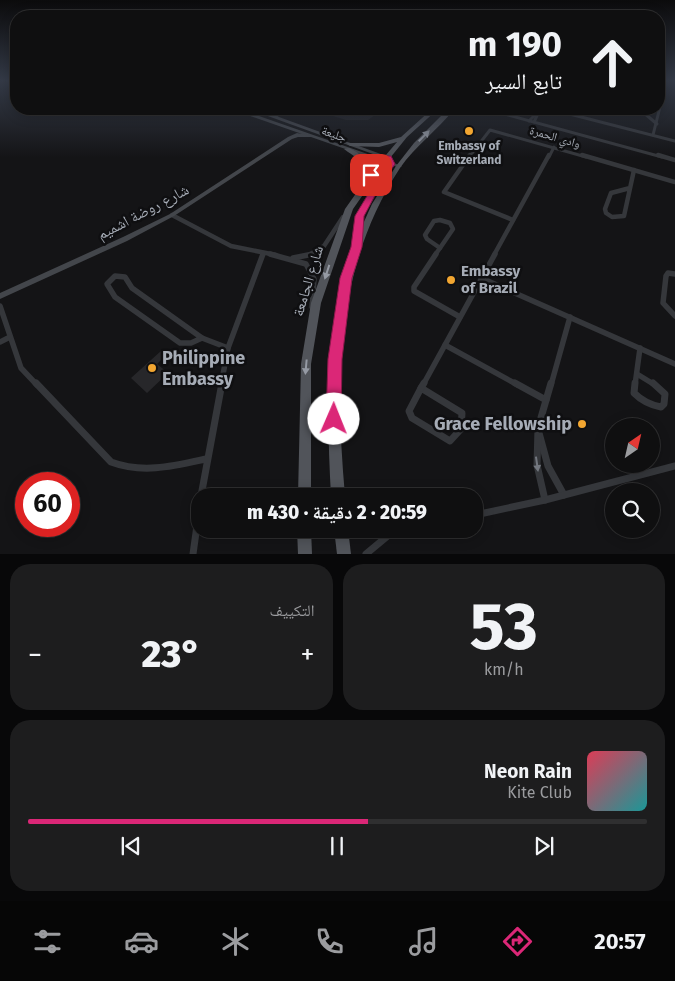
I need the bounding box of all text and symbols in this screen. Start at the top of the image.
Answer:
text: 190 m [468,23,562,65]
icon: ahead [580,30,645,95]
text: تابع السير [485,68,562,95]
street label: جليعة [320,123,349,145]
street label: وادي الحمرة [527,123,582,154]
marker: Embassy of Switzerland [463,125,475,137]
one-way arrow [418,130,430,142]
place label: Embassy of Switzerland [437,139,501,167]
pin [350,154,392,196]
icon: arrive [357,161,385,189]
street label: شارع روضة اشميم [94,180,192,244]
street label: شارع الجامعة [289,243,328,319]
place label: Embassy of Brazil [461,262,520,297]
one-way arrow [323,264,330,279]
marker: Embassy of Brazil [445,274,457,286]
place label: Philippine Embassy [162,347,245,390]
one-way arrow [302,360,310,376]
marker: Philippine Embassy [146,362,158,374]
position arrow [307,392,359,444]
place label: Grace Fellowship [434,413,572,435]
marker: Grace Fellowship [576,418,588,430]
north arrow [605,418,660,472]
map controls [605,418,660,538]
one-way arrow [533,457,541,473]
speed limit sign: 60 [15,472,80,537]
button: search [605,483,660,538]
text: 20:59 · 2 دقيقة · 430 m [247,501,427,524]
text: 53 [470,588,538,666]
text: التكييف [270,601,315,620]
text: 23° [142,631,201,677]
text: − [28,638,42,671]
text: + [301,638,315,671]
text: km/h [484,660,524,679]
text: Neon Rain [484,760,572,783]
text: Kite Club [507,783,572,802]
icon: previous [117,832,145,860]
icon: pause [323,832,351,860]
icon: next [530,832,558,860]
icon: filters [30,924,65,959]
icon: car [124,924,159,959]
icon: climate [218,924,253,959]
icon: phone [312,924,347,959]
icon: music [406,924,441,959]
icon: directions [500,924,535,959]
text: 20:57 [594,928,645,955]

